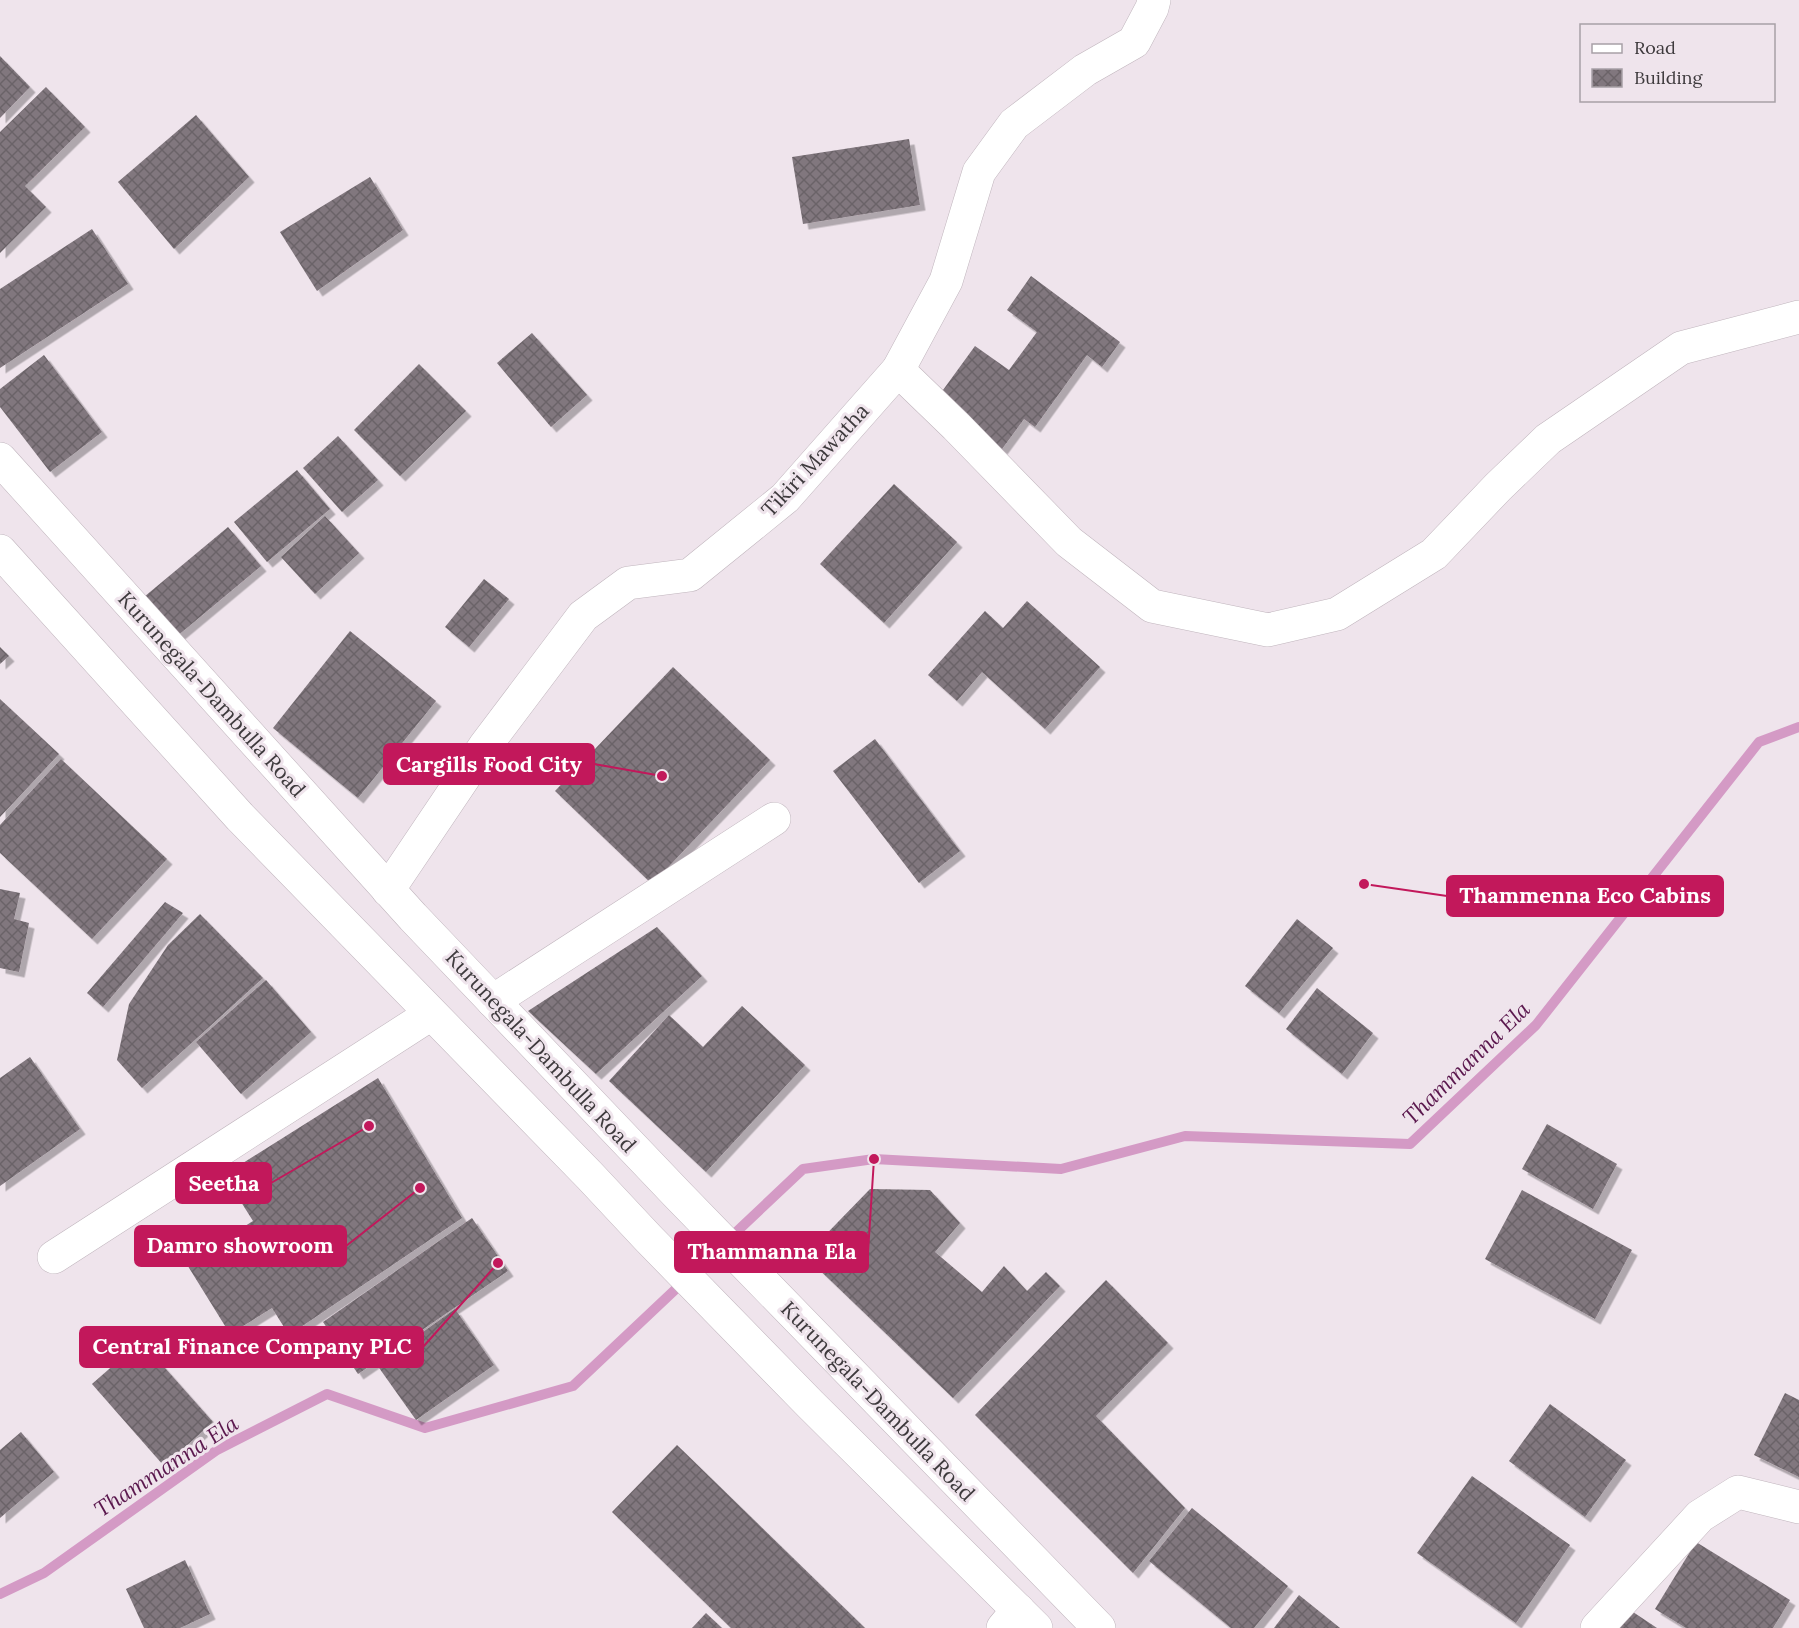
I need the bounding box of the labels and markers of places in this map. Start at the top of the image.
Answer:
callout: Cargills Food City [384,744,594,784]
callout: Thammenna Eco Cabins [1447,876,1723,916]
callout: Seetha [176,1163,271,1203]
callout: Damro showroom [135,1226,346,1266]
callout: Thammanna Ela [675,1232,868,1272]
callout: Central Finance Company PLC [80,1327,423,1367]

